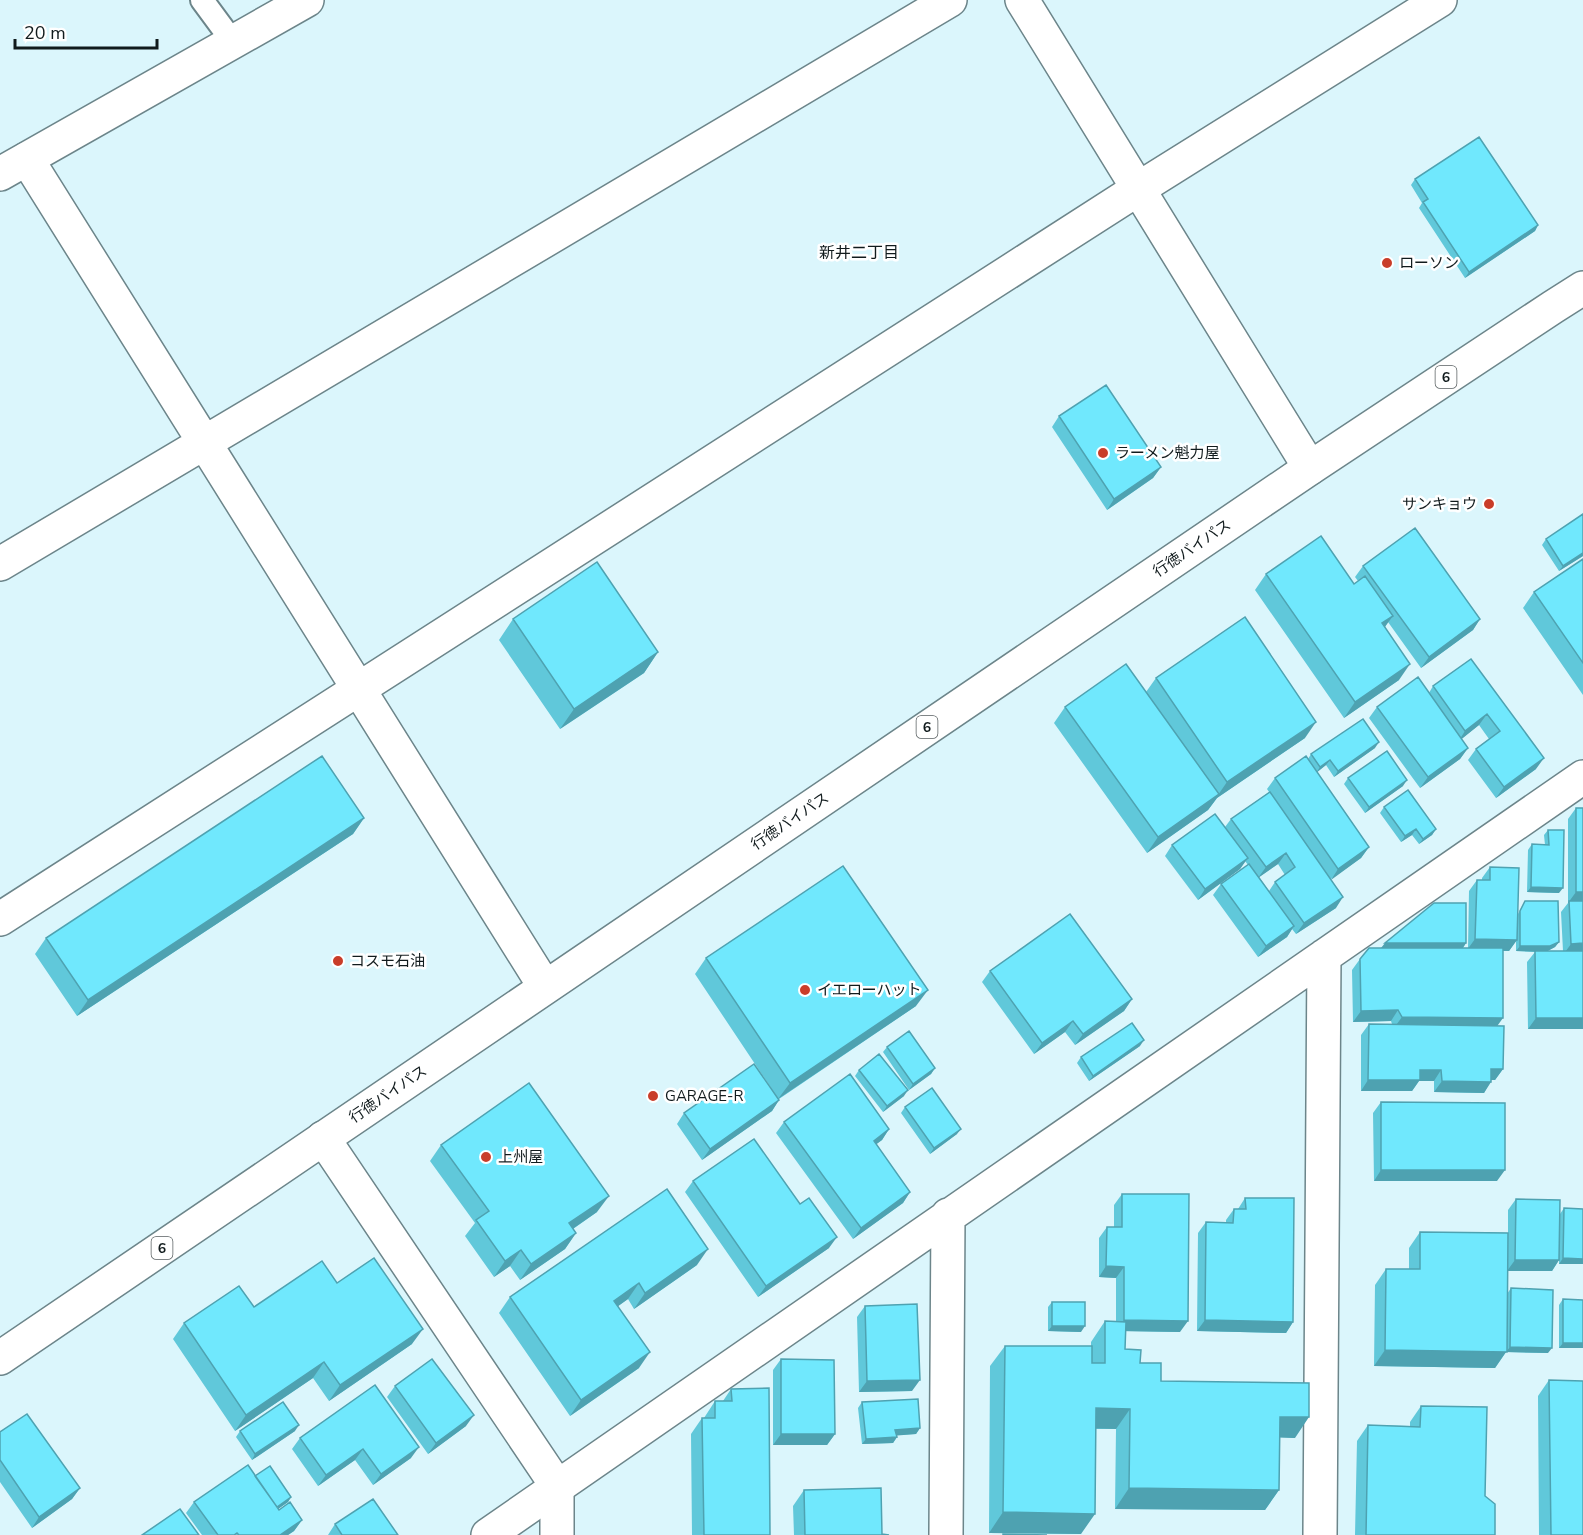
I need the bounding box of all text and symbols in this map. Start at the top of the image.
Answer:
scale bar [15,12,158,50]
text: 20 m [24,21,66,45]
district label: 新井二丁目 [819,242,899,264]
place label: ローソン [1399,253,1459,273]
marker: ローソン [1380,256,1394,270]
road number: 6 [1436,366,1456,388]
place label: ラーメン魁力屋 [1115,443,1219,463]
marker: ラーメン魁力屋 [1096,446,1110,460]
place label: サンキョウ [1402,494,1477,514]
marker: サンキョウ [1482,497,1496,511]
street label: 行徳バイパス [1149,515,1235,581]
road number: 6 [916,716,938,738]
street label: 行徳バイパス [747,788,833,854]
place label: コスモ石油 [350,951,425,971]
marker: コスモ石油 [331,954,345,968]
place label: イエローハット [817,980,922,1000]
marker: イエローハット [798,983,812,997]
street label: 行徳バイパス [345,1061,431,1127]
place label: GARAGE-R [665,1086,743,1106]
marker: GARAGE-R [646,1089,660,1103]
place label: 上州屋 [498,1147,543,1167]
marker: 上州屋 [479,1150,493,1164]
road number: 6 [152,1237,172,1259]

